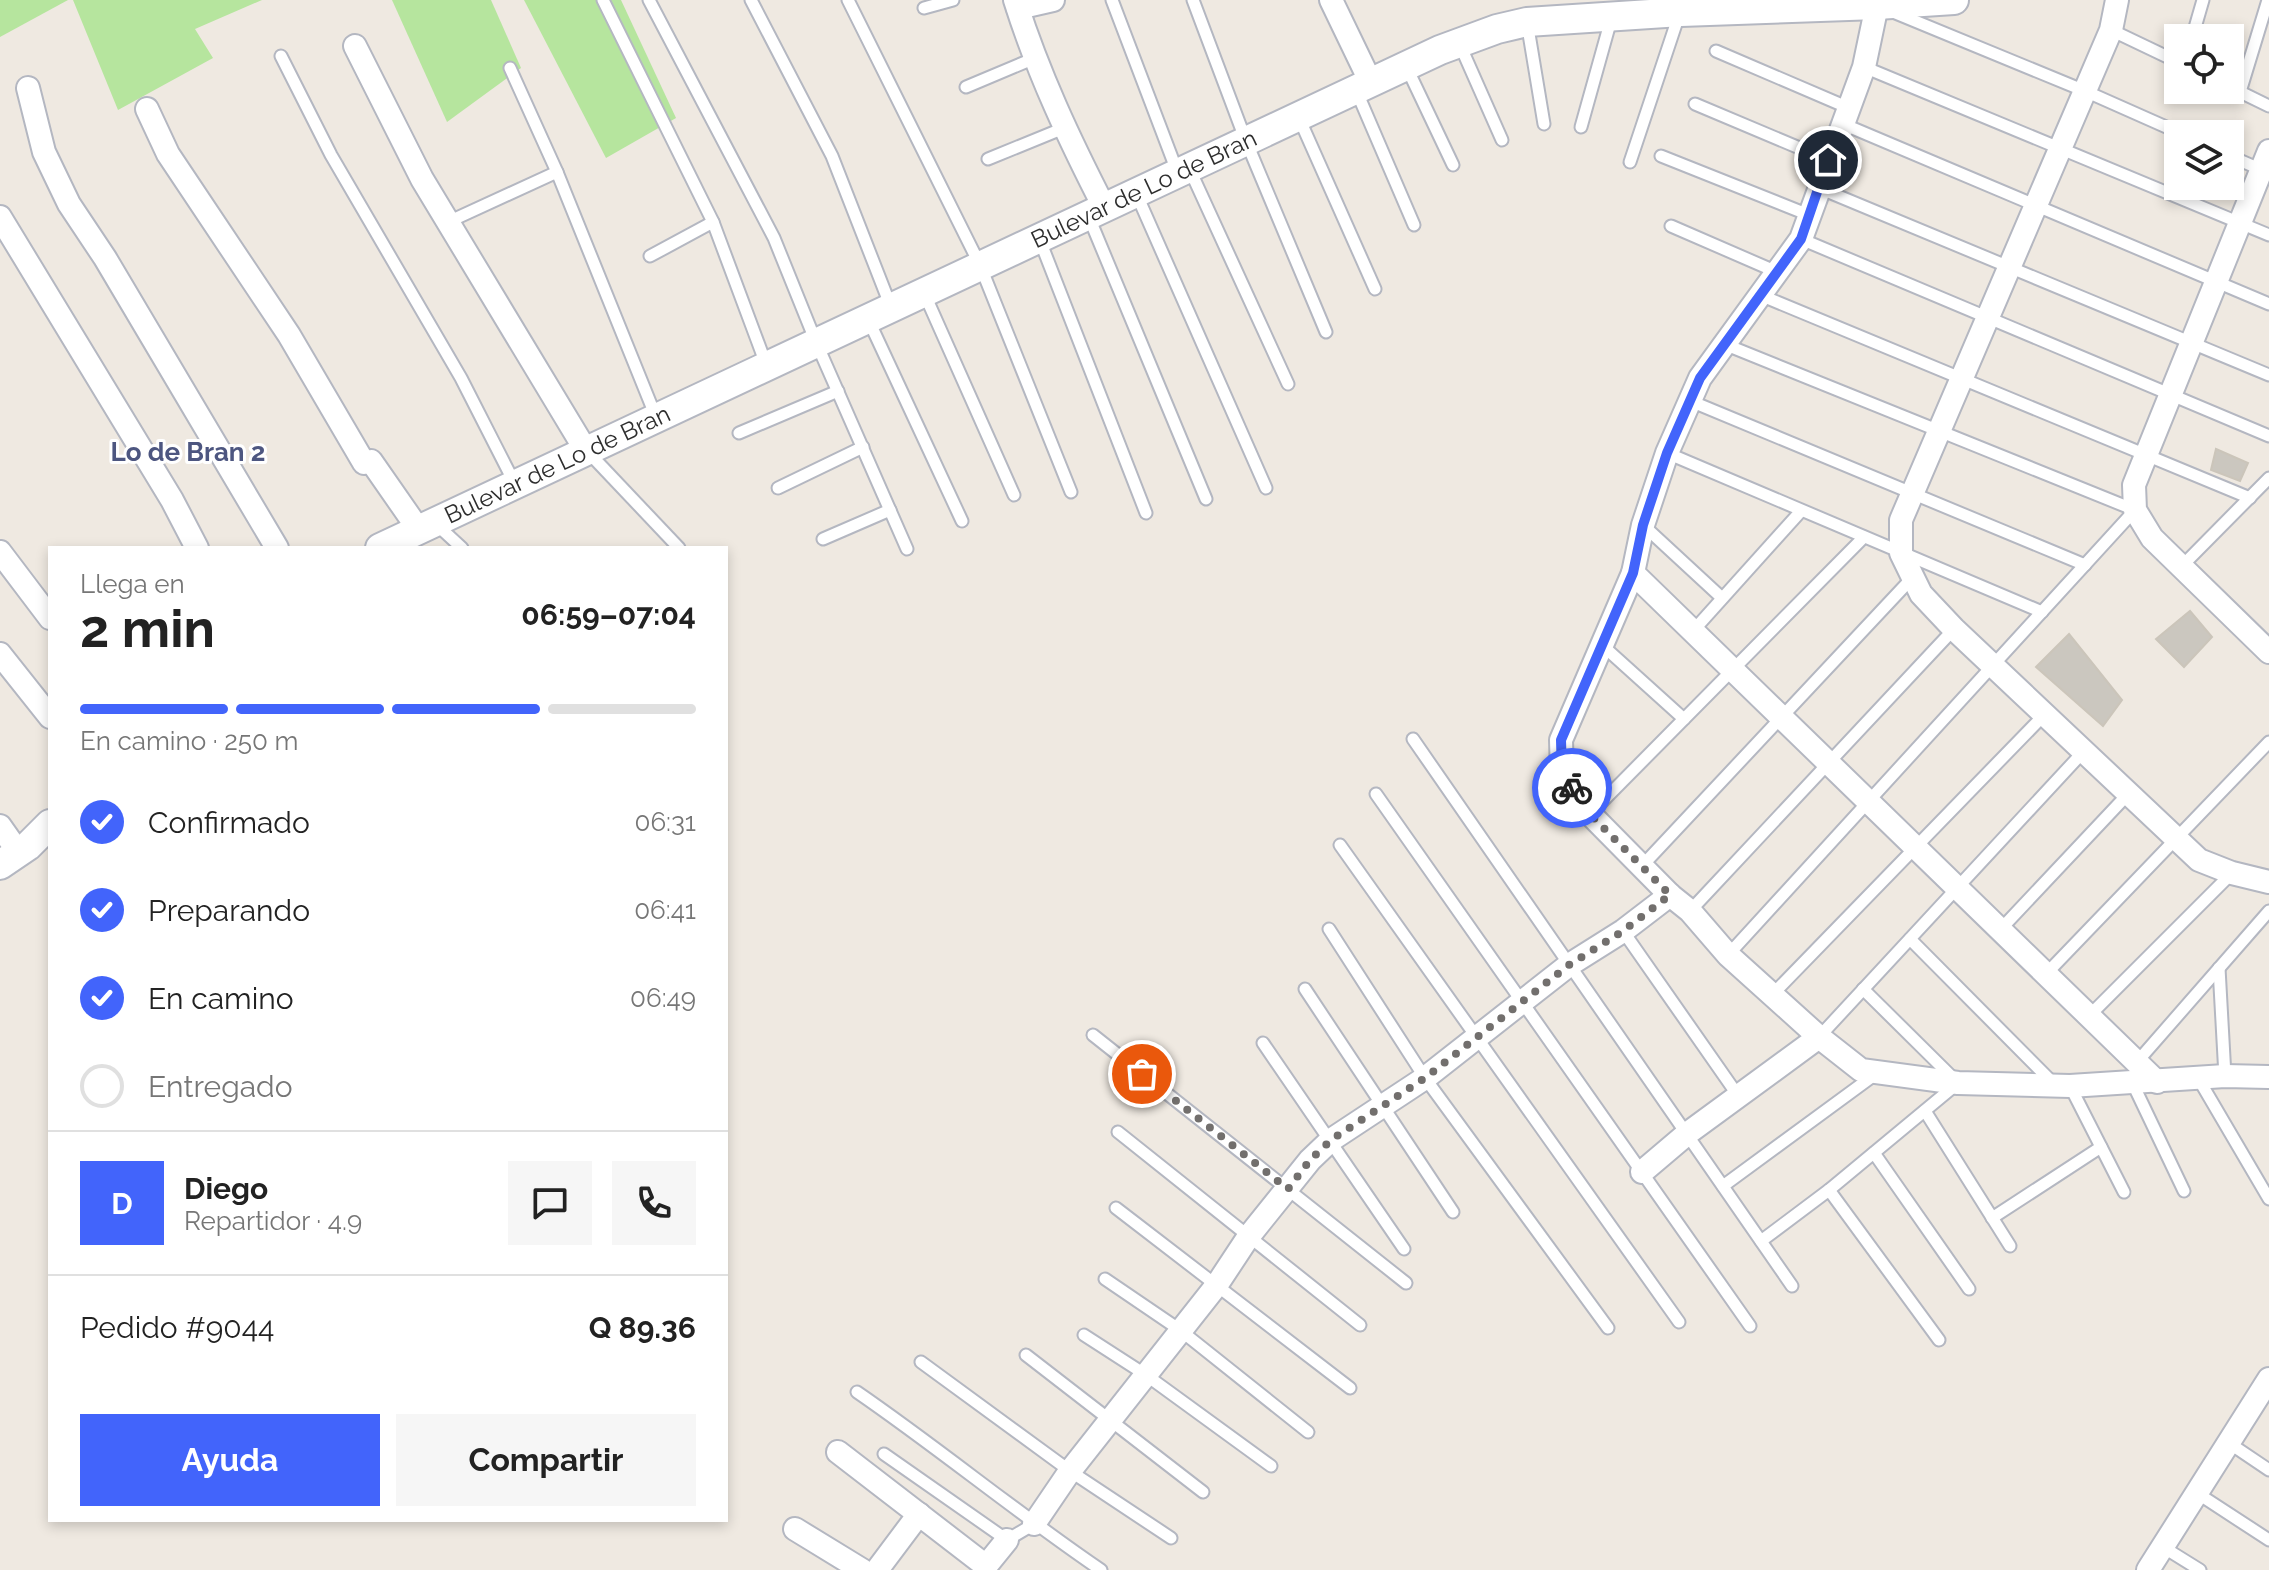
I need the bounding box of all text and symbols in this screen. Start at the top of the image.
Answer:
map controls [2164,24,2244,200]
button: locate [2164,24,2244,104]
button: layers [2164,120,2244,200]
street label: Bulevar de Lo de Bran [1026,123,1261,254]
pin [1794,126,1862,194]
icon: home [1806,138,1850,182]
street label: Bulevar de Lo de Bran [440,399,675,530]
district label: Lo de Bran 2 [111,437,265,467]
text: Llega en [80,569,185,599]
text: 06:59–07:04 [521,597,696,632]
text: 2 min [80,598,215,659]
text: En camino · 250 m [80,726,298,756]
courier [1532,748,1612,828]
icon: bike [1550,766,1594,810]
icon: check [80,800,124,844]
text: Confirmado [148,805,310,840]
text: 06:31 [635,807,696,837]
icon: check [80,888,124,932]
text: Preparando [148,893,310,928]
text: 06:41 [634,895,696,925]
icon: check [80,976,124,1020]
text: En camino [148,981,294,1016]
text: 06:49 [630,983,696,1013]
pin [1108,1040,1176,1108]
icon: bag [1120,1052,1164,1096]
text: Entregado [148,1069,293,1104]
button: chat [508,1161,592,1245]
button: phone [612,1161,696,1245]
text: Diego [184,1171,268,1206]
text: D [111,1186,133,1221]
text: Repartidor · 4.9 [184,1206,362,1236]
text: Pedido #9044 [80,1310,274,1345]
text: Q 89.36 [589,1310,696,1345]
button: Ayuda [80,1414,380,1506]
button: Compartir [396,1414,696,1506]

